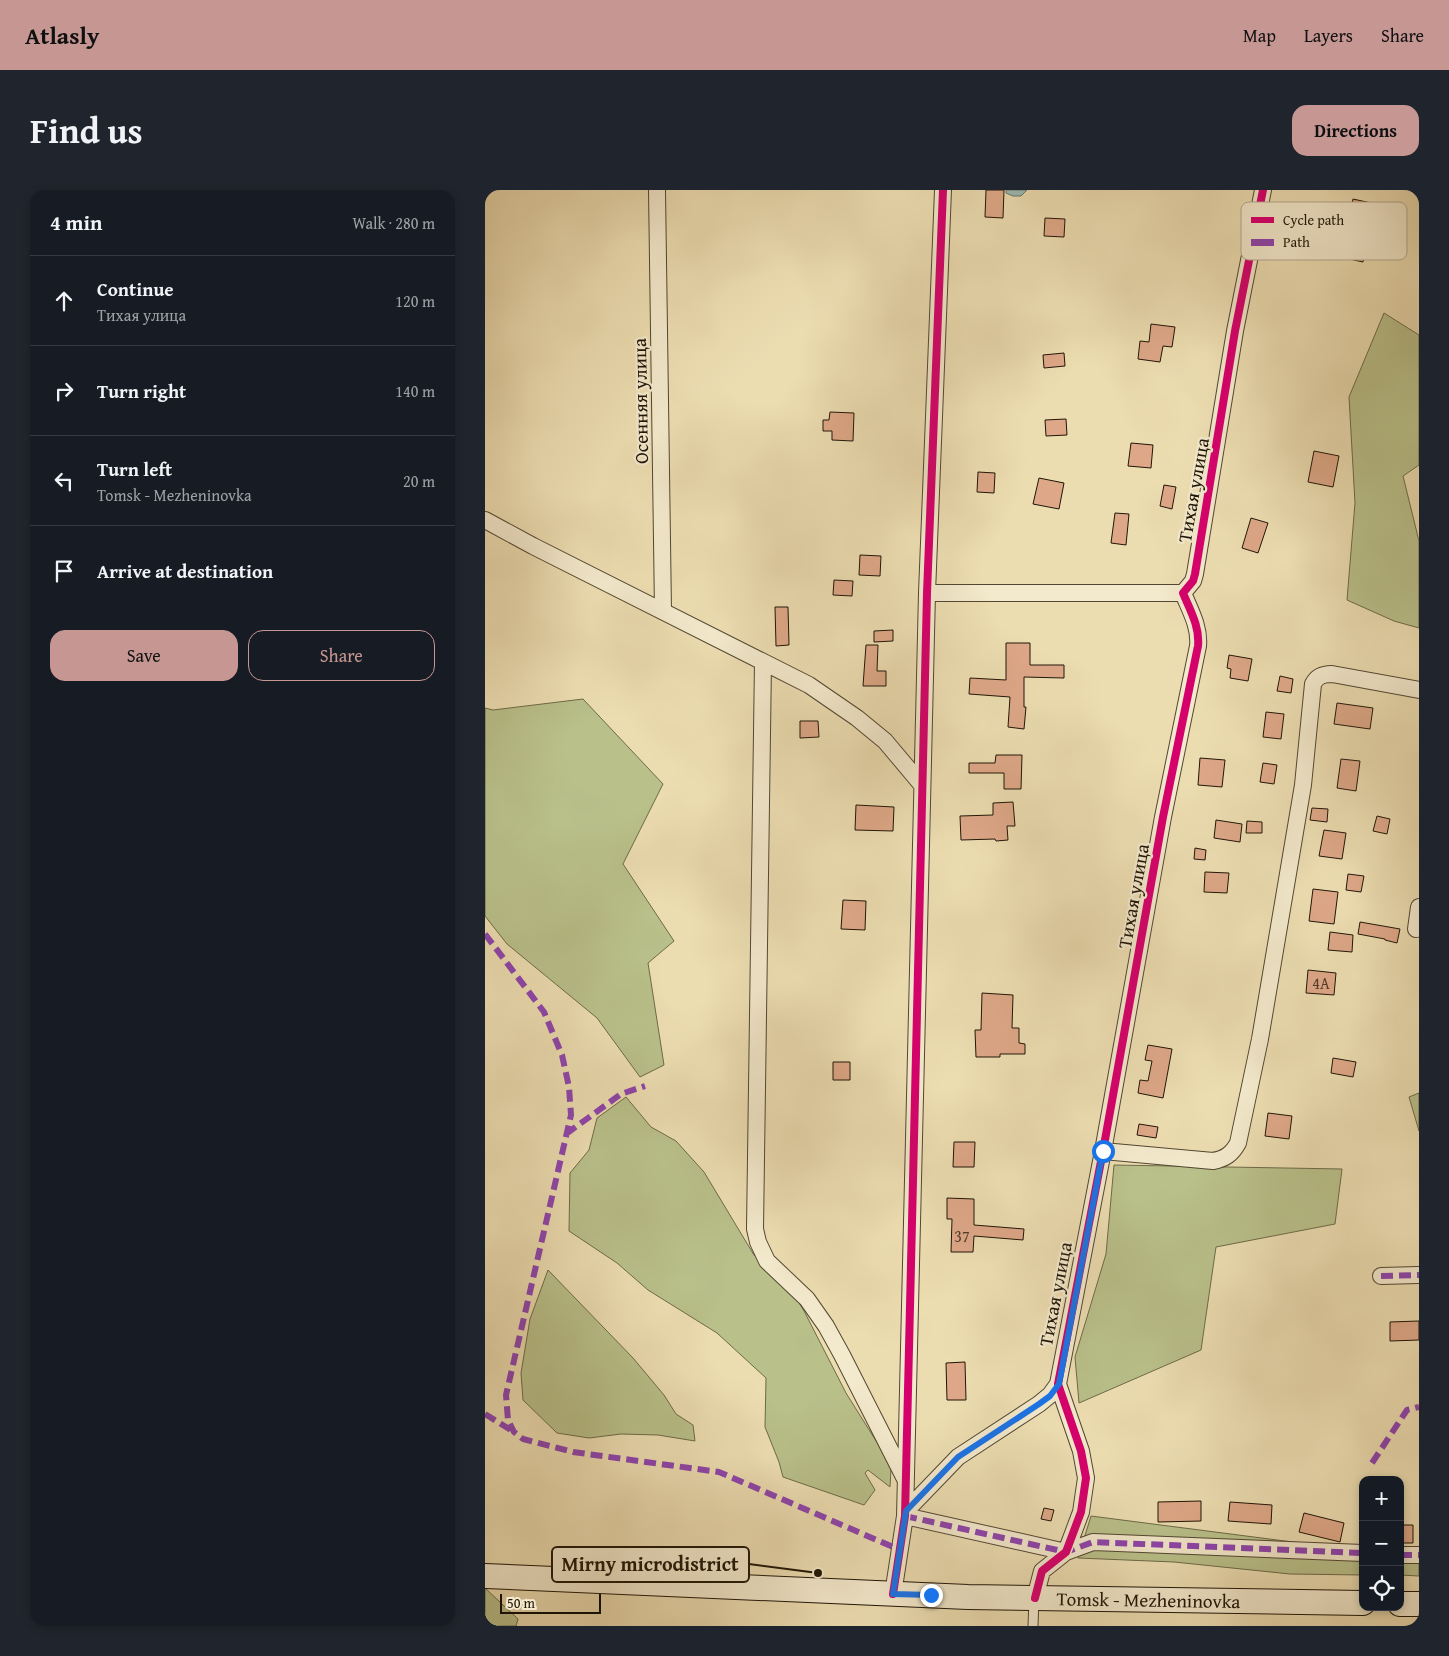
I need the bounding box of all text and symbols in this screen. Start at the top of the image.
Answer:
text: Atlasly [25,18,99,53]
text: Map [1243,22,1276,49]
text: Layers [1304,22,1353,49]
text: Share [1381,22,1424,49]
text: Find us [30,105,143,156]
button: Directions [1292,105,1419,156]
legend [1241,202,1407,260]
text: 4 min [50,207,102,238]
text: Cycle path [1283,210,1344,230]
text: Walk · 280 m [352,211,435,235]
text: Path [1283,232,1310,252]
text: Continue [97,275,174,303]
icon: ahead [50,287,78,315]
text: 120 m [395,289,435,313]
text: Тихая улица [97,303,186,327]
street label: Осенняя улица [625,338,655,464]
icon: right [50,377,78,405]
text: Turn right [97,377,186,405]
text: 140 m [395,379,435,403]
street label: Тихая улица [1170,435,1216,545]
text: Turn left [97,455,172,483]
icon: left [50,467,78,495]
text: 20 m [403,469,435,493]
text: Tomsk - Mezheninovka [97,483,252,507]
icon: arrive [50,557,78,585]
text: Arrive at destination [97,557,273,585]
button: Save [50,630,238,681]
button: Share [248,630,435,681]
street label: Тихая улица [1110,841,1156,951]
house number: 4А [1312,971,1330,995]
route start [1092,1140,1115,1163]
house number: 37 [954,1224,970,1248]
street label: Тихая улица [1031,1239,1079,1349]
map controls [1359,1476,1404,1611]
button: + [1359,1476,1404,1521]
button: − [1359,1521,1404,1566]
callout: Mirny microdistrict [552,1547,749,1582]
text: Mirny microdistrict [561,1549,739,1578]
button: locate [1359,1566,1404,1611]
route end [920,1584,943,1607]
street label: Tomsk - Mezheninovka [1056,1584,1241,1615]
scale bar [500,1591,601,1614]
text: 50 m [507,1593,535,1613]

